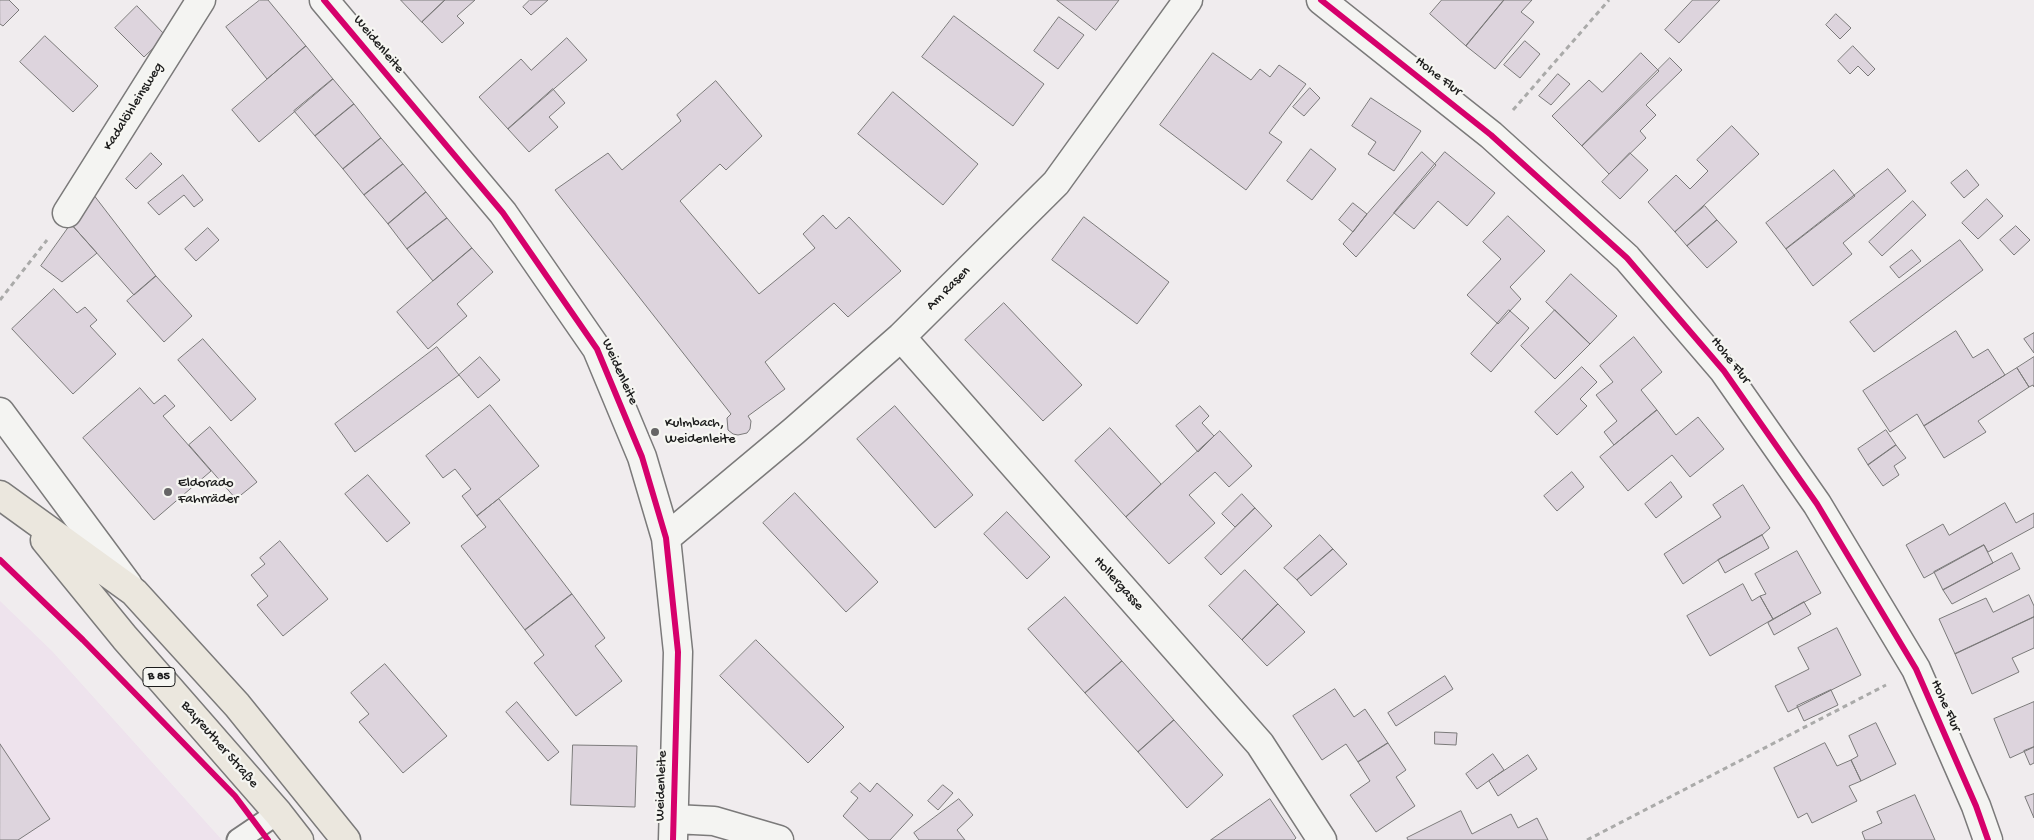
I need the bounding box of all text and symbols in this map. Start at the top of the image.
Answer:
street label: Weidenleite [349,13,407,77]
street label: Hohe Flur [1411,53,1465,101]
street label: Kadalöhleinsweg [100,60,168,154]
street label: Am Rasen [923,263,975,315]
street label: Hohe Flur [1706,334,1754,388]
street label: Weidenleite [597,336,641,408]
place label: Kulmbach, Weidenleite [665,416,736,448]
marker: Kulmbach, Weidenleite [649,426,661,438]
place label: Eldorado Fahrräder [178,476,239,508]
marker: Eldorado Fahrräder [162,486,174,498]
street label: Hollergasse [1089,554,1147,614]
road number: B 85 [143,668,175,686]
street label: Hohe Flur [1926,677,1964,735]
street label: Bayreuther Straße [177,698,261,792]
street label: Weidenleite [652,750,672,822]

